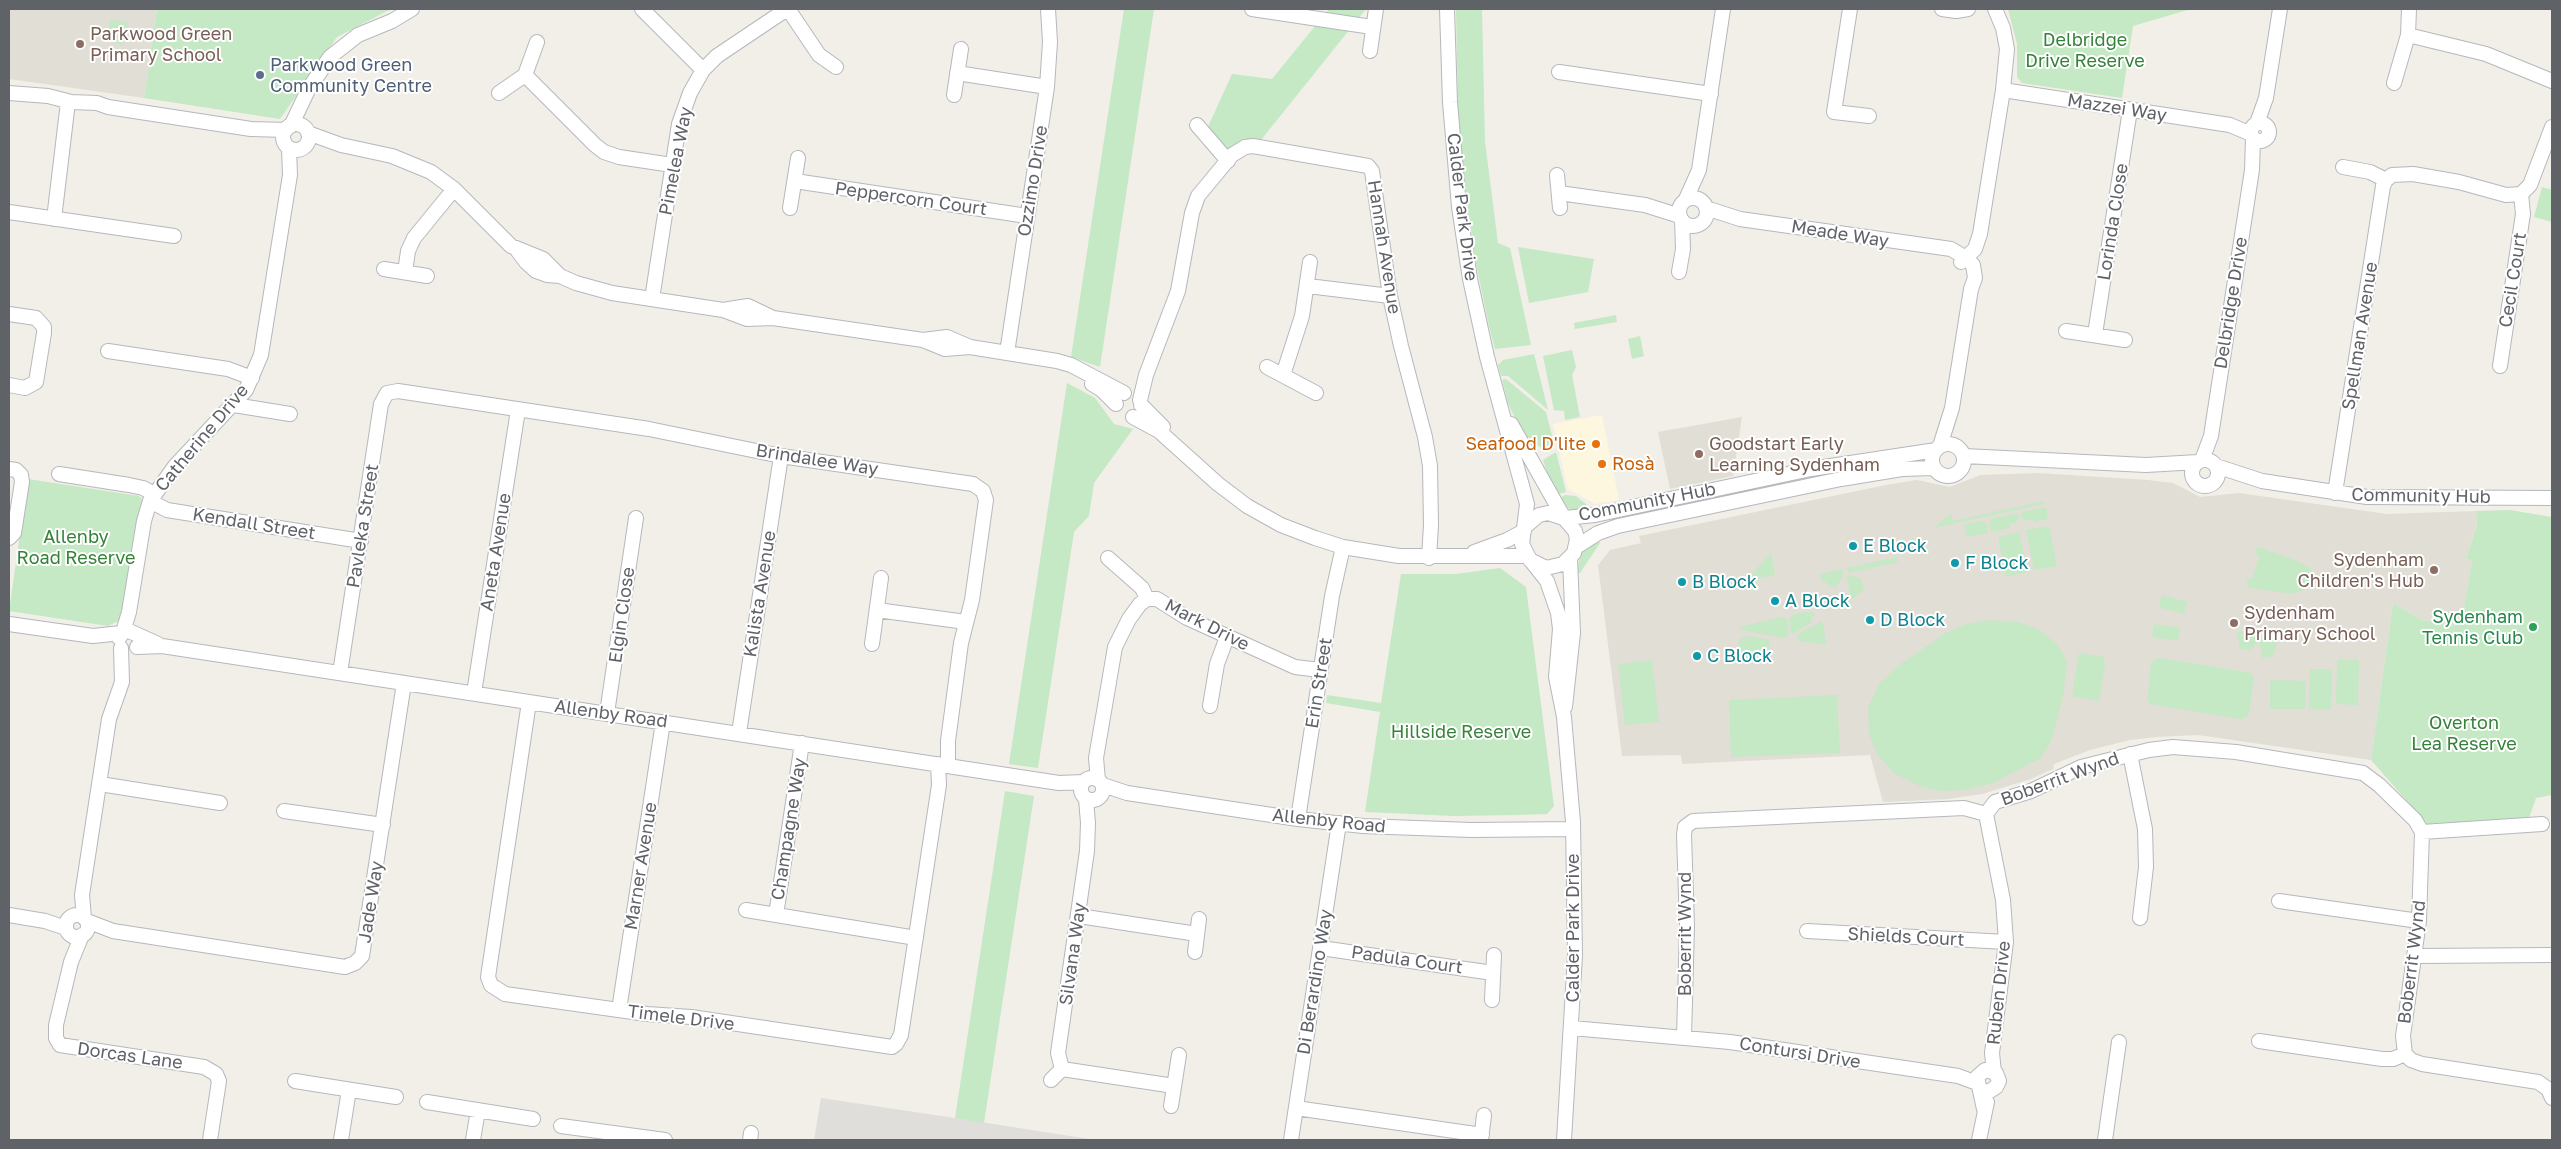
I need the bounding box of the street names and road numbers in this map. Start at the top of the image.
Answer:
street label: Mazzei Way [2066,89,2168,127]
street label: Pimelea Way [655,105,697,217]
street label: Ozzimo Drive [1014,124,1052,238]
street label: Calder Park Drive [1442,132,1482,282]
street label: Lorinda Close [2093,162,2133,282]
street label: Peppercorn Court [834,178,988,220]
street label: Hannah Avenue [1363,179,1405,315]
street label: Meade Way [1790,216,1890,252]
street label: Cecil Court [2495,231,2531,329]
street label: Delbridge Drive [2210,235,2252,371]
street label: Spellman Avenue [2338,260,2382,412]
street label: Catherine Drive [151,380,253,496]
street label: Brindalee Way [754,440,880,480]
street label: Pavleka Street [343,462,383,590]
street label: Community Hub [1576,478,1718,526]
street label: Community Hub [2351,484,2491,508]
street label: Aneta Avenue [476,492,516,612]
street label: Kendall Street [191,504,317,544]
street label: Kalista Avenue [739,529,781,659]
street label: Elgin Close [605,566,639,664]
street label: Mark Drive [1161,595,1253,655]
street label: Erin Street [1301,636,1337,730]
street label: Allenby Road [553,695,669,733]
street label: Boberrit Wynd [1998,748,2122,810]
street label: Champagne Way [767,756,811,902]
street label: Marner Avenue [620,800,662,932]
street label: Allenby Road [1271,804,1387,838]
street label: Calder Park Drive [1562,853,1584,1003]
street label: Jade Way [354,860,388,944]
street label: Boberrit Wynd [1674,872,1696,996]
street label: Boberrit Wynd [2394,899,2430,1025]
street label: Silvana Way [1055,901,1091,1007]
street label: Di Berardino Way [1293,908,1337,1056]
street label: Shields Court [1847,923,1965,951]
street label: Ruben Drive [1983,940,2015,1046]
street label: Padula Court [1350,941,1464,979]
street label: Timele Drive [626,1001,736,1035]
street label: Contursi Drive [1738,1033,1862,1073]
street label: Dorcas Lane [76,1038,184,1074]

